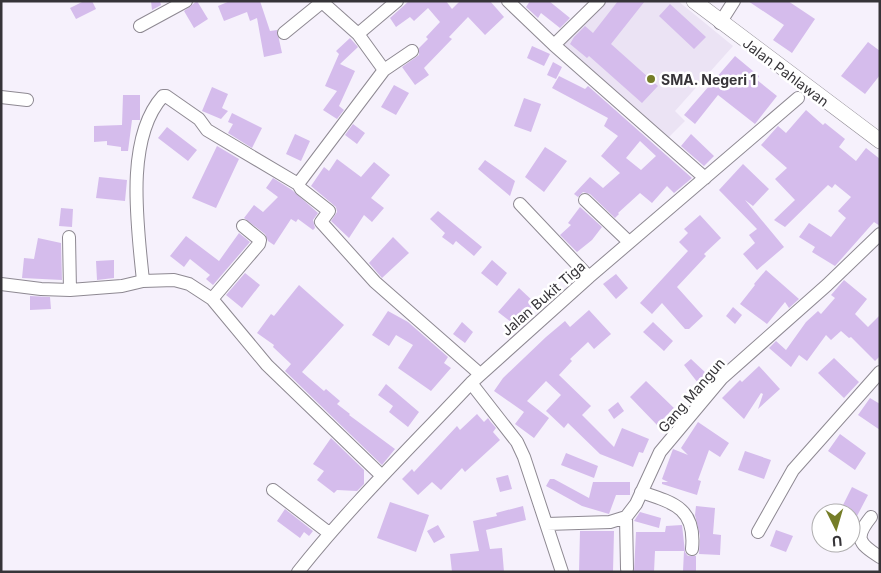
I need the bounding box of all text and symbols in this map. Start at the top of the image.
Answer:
street label: Jalan Pahlawan [740,34,832,110]
place label: SMA. Negeri 1 [661,71,756,88]
marker: SMA. Negeri 1 [645,73,657,85]
street label: Jalan Bukit Tiga [498,257,588,339]
street label: Gang Mangun [654,354,728,436]
north arrow [811,503,861,553]
text: U [831,533,843,550]

